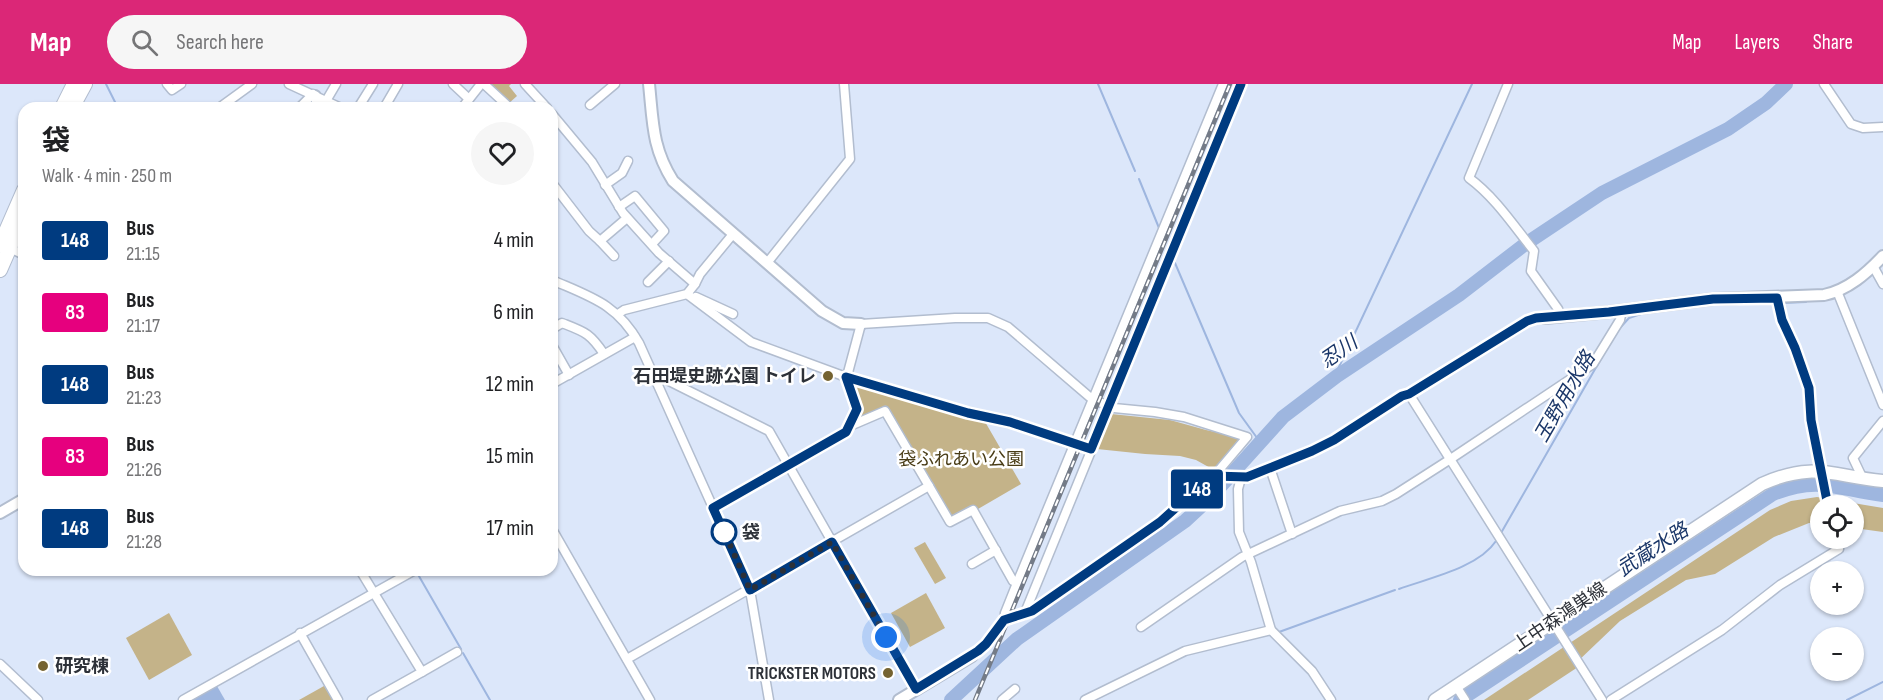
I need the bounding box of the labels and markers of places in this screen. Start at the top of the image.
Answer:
place label: 石田堤史跡公園 トイレ [633,366,816,387]
marker: 石田堤史跡公園 トイレ [821,369,835,383]
marker: 袋 [711,519,737,545]
place label: 袋 [742,522,760,543]
place label: 研究棟 [55,656,109,677]
marker: 研究棟 [36,659,50,673]
place label: TRICKSTER MOTORS [748,663,876,684]
marker: TRICKSTER MOTORS [881,666,895,680]

